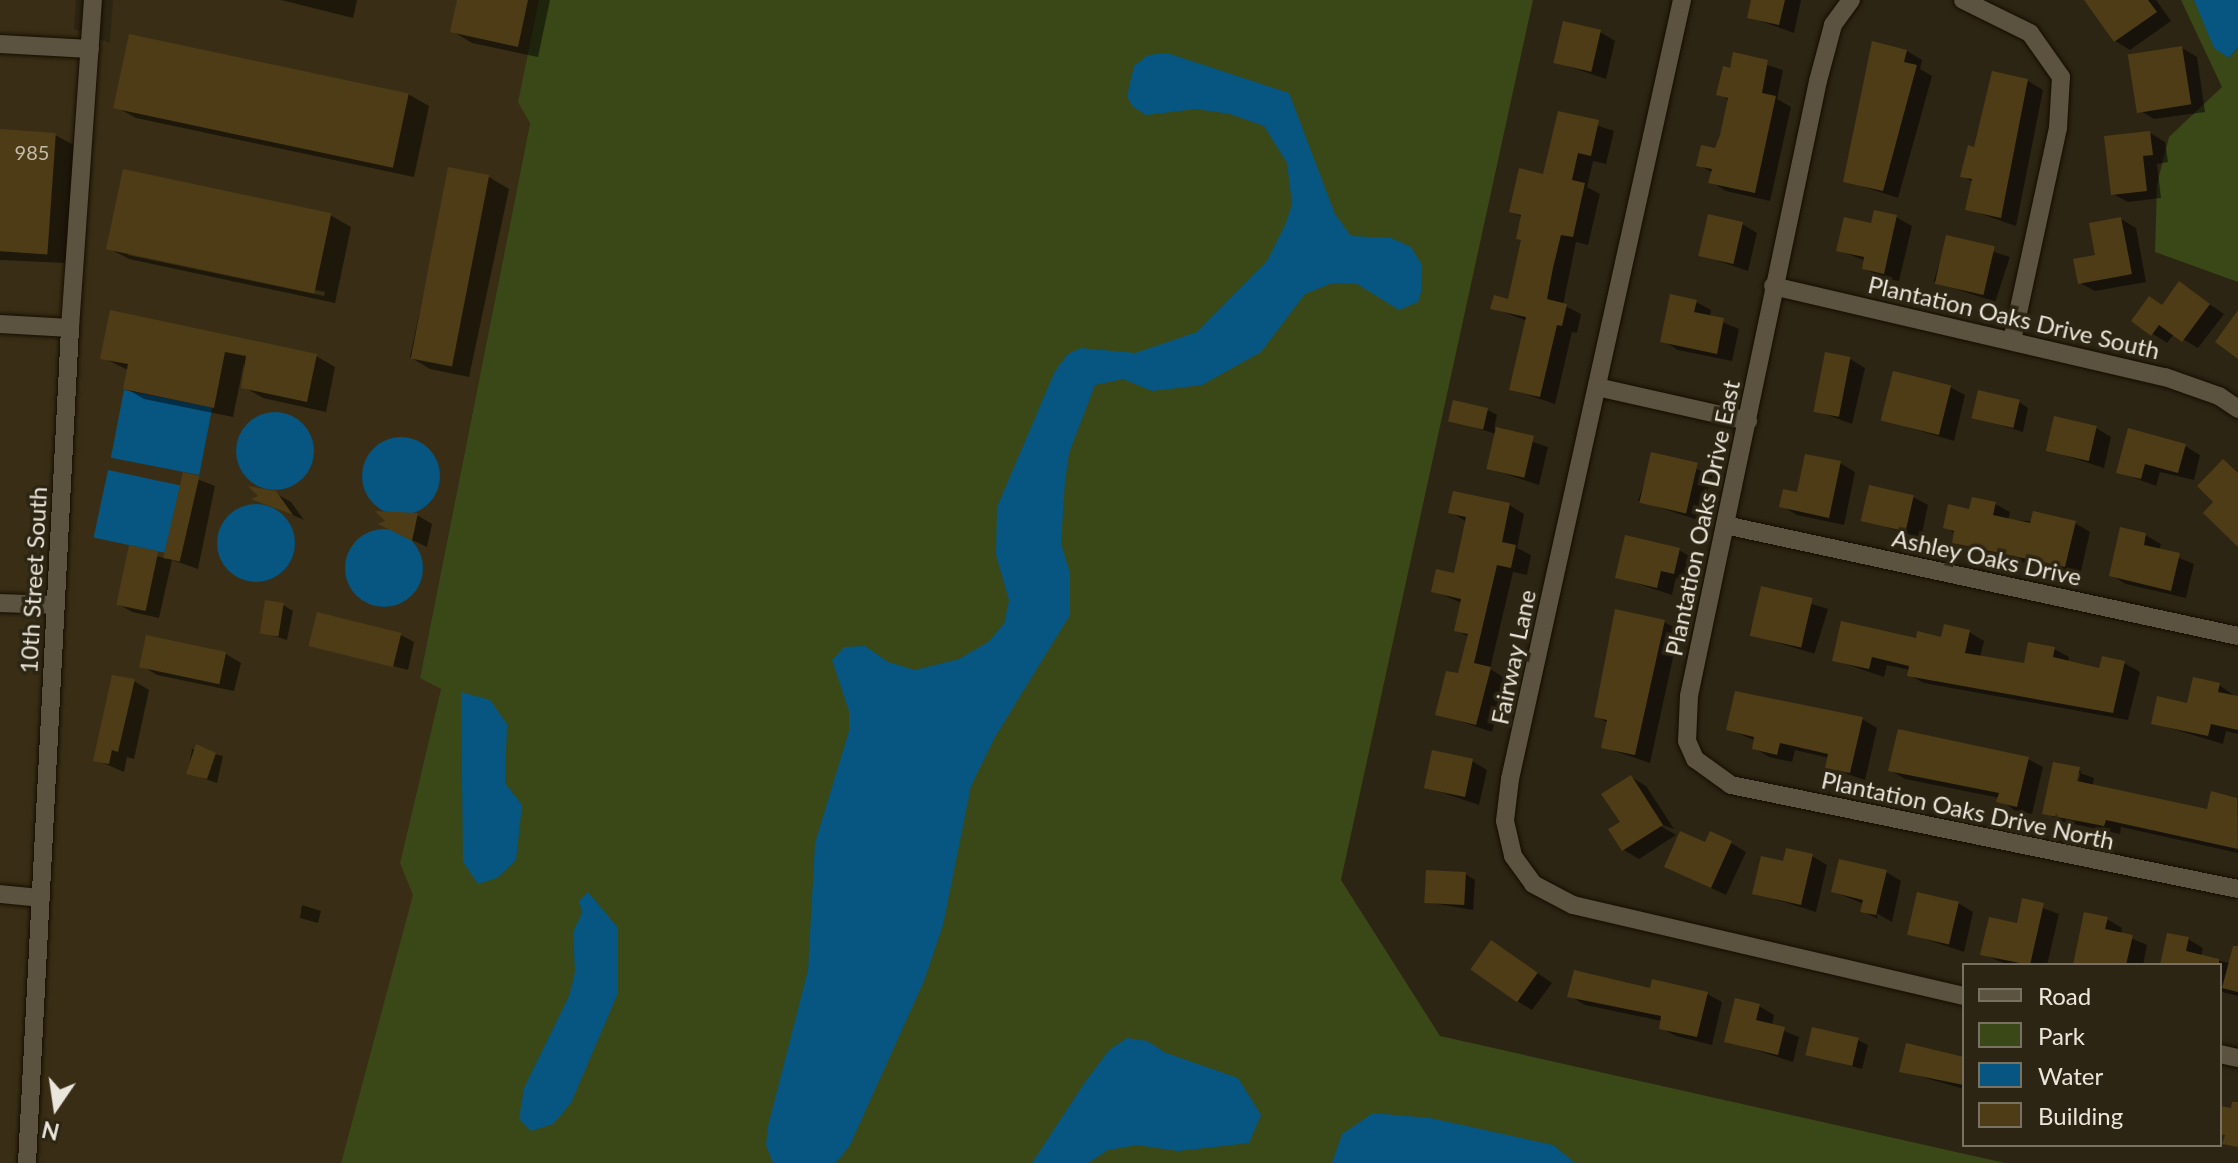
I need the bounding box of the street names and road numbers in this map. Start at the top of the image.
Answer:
street label: Plantation Oaks Drive South [1865,269,2163,365]
street label: Plantation Oaks Drive East [1659,378,1745,658]
street label: 10th Street South [14,486,52,674]
street label: Ashley Oaks Drive [1889,523,2085,591]
street label: Fairway Lane [1485,587,1541,727]
street label: Plantation Oaks Drive North [1819,765,2117,855]

